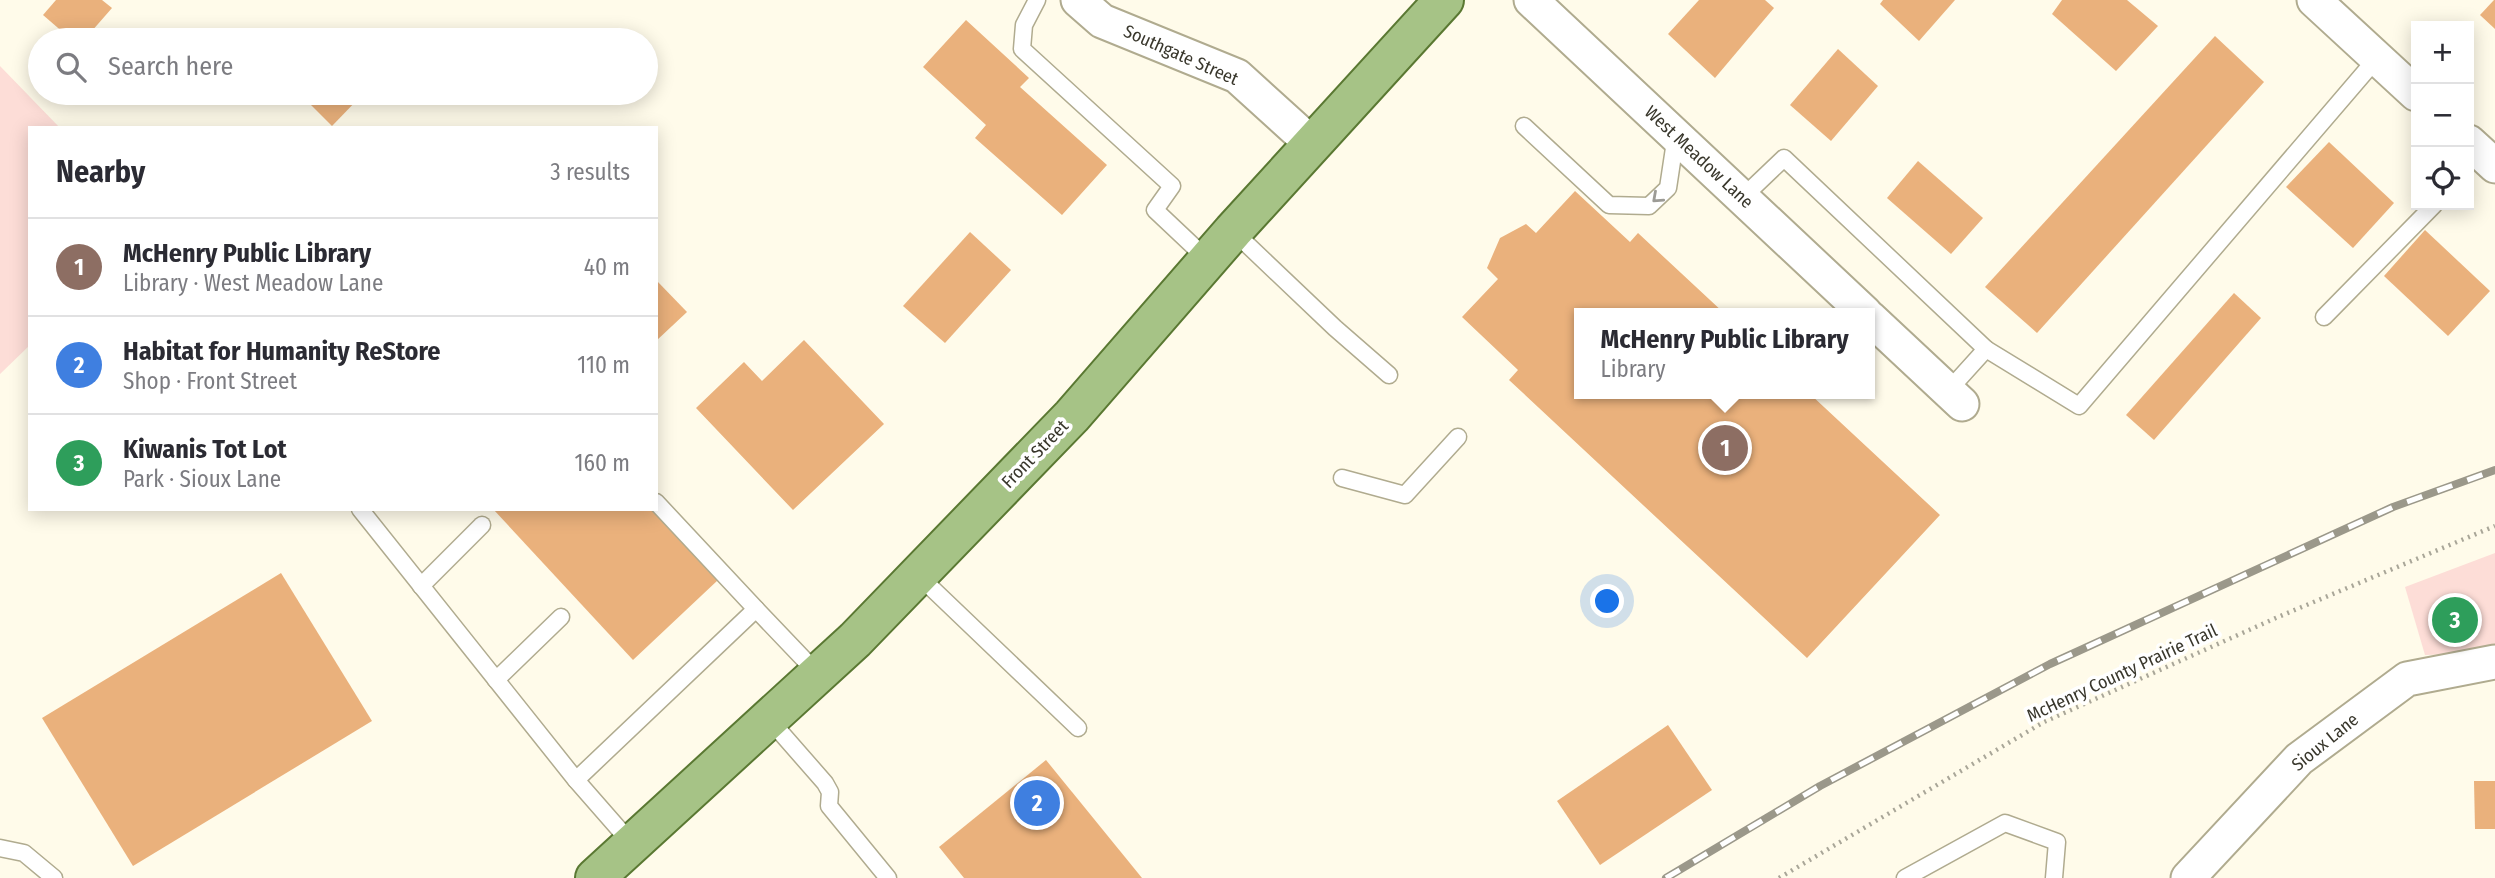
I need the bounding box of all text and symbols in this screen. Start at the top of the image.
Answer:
street label: Southgate Street [1120,20,1242,90]
map controls [2411,21,2474,210]
button: + [2411,21,2474,84]
search box [28,28,658,105]
icon: search [52,48,90,86]
text: Search here [108,51,233,82]
button: − [2411,84,2474,147]
street label: West Meadow Lane [1640,101,1758,213]
button: locate [2411,147,2474,210]
text: Nearby [56,154,145,190]
text: 3 results [550,158,630,186]
one-way arrow [1652,190,1665,202]
text: McHenry Public Library [123,238,371,269]
text: 1 [74,253,84,281]
text: 40 m [584,253,630,281]
text: Library · West Meadow Lane [123,269,383,297]
popup [1574,308,1875,399]
text: McHenry Public Library [1600,324,1849,355]
text: Habitat for Humanity ReStore [123,336,440,367]
text: 2 [74,351,84,379]
text: 110 m [577,351,630,379]
text: Library [1600,355,1666,383]
text: Shop · Front Street [123,367,297,395]
street label: Front Street [997,415,1073,493]
pin: 1 [1702,422,1748,474]
text: Kiwanis Tot Lot [123,434,287,465]
text: 3 [74,449,84,477]
text: 160 m [575,449,630,477]
text: Park · Sioux Lane [123,465,281,493]
your location [1590,584,1624,618]
pin: 3 [2432,594,2478,646]
street label: McHenry County Prairie Trail [2023,619,2221,727]
street label: Sioux Lane [2287,708,2363,776]
pin: 2 [1014,777,1060,829]

